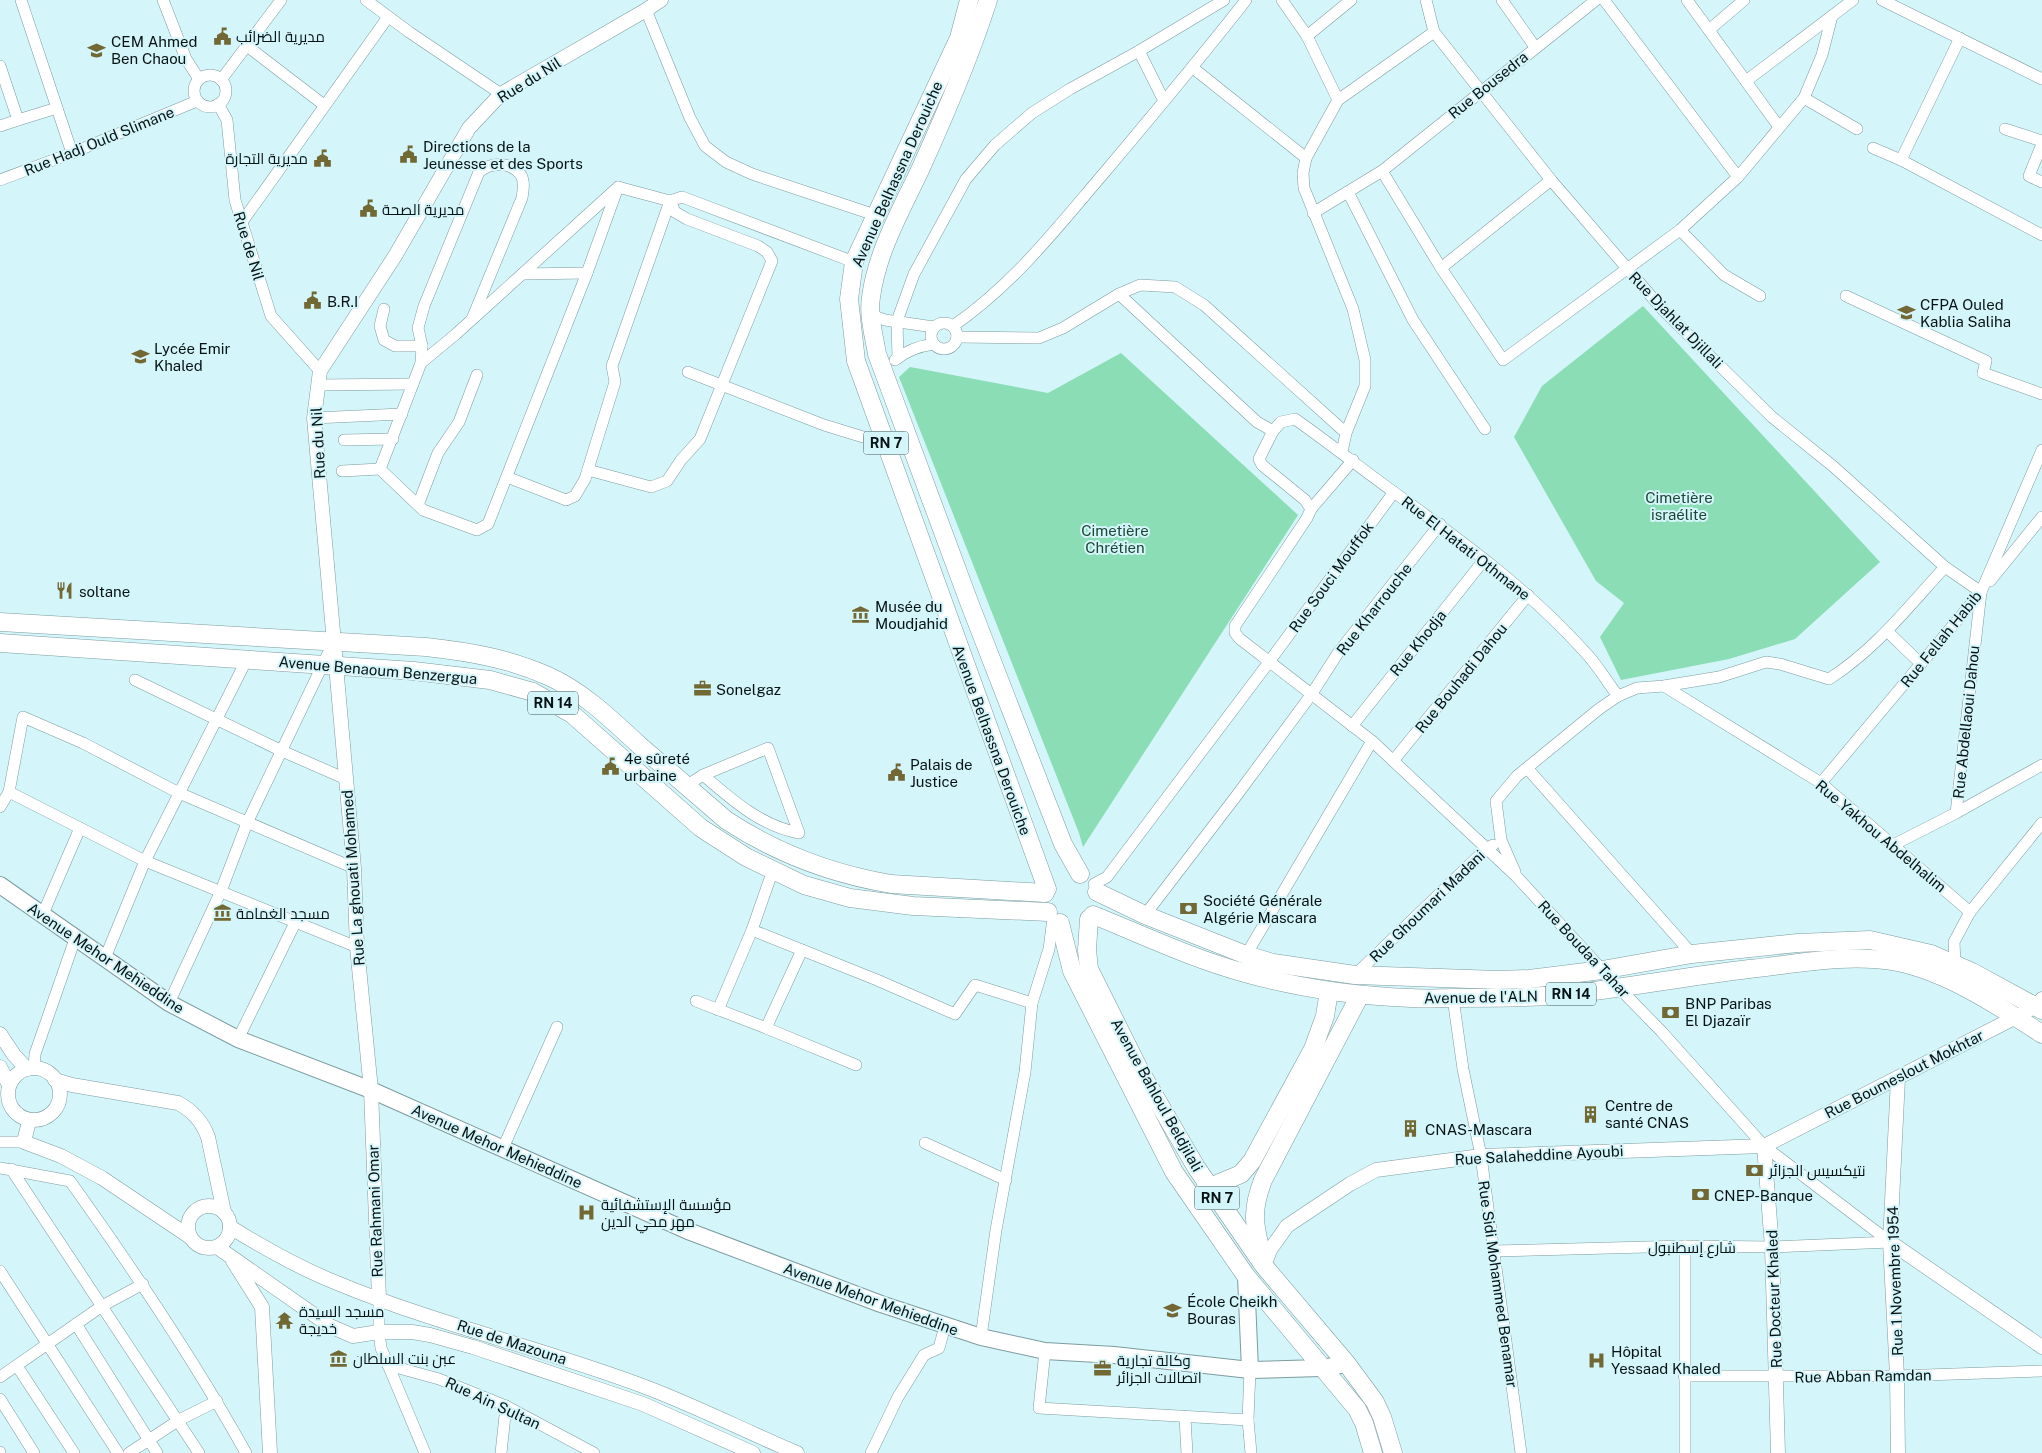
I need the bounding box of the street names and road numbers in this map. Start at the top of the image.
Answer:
street label: Rue Bousedra [1445,48,1531,122]
street label: Rue du Nil [494,54,564,106]
street label: Avenue Belhassna Derouiche [848,78,946,270]
street label: Rue Hadj Ould Slimane [21,103,177,179]
street label: Rue de Nil [230,209,268,283]
street label: Rue Djahlat Djillali [1626,268,1726,372]
street label: Rue du Nil [308,407,328,479]
road number: RN 7 [864,432,908,454]
street label: Rue El Hatati Othmane [1398,493,1534,603]
street label: Rue Souci Mouffok [1285,519,1377,635]
street label: Rue Kharrouche [1333,560,1415,658]
street label: Rue Fellah Habib [1897,587,1985,691]
street label: Rue Khodja [1386,607,1450,679]
street label: Rue Bouhadi Dahou [1412,620,1510,736]
street label: Avenue Belhassna Derouiche [950,642,1034,838]
street label: Rue Abdellaoui Dahou [1949,645,1983,799]
street label: Avenue Benaoum Benzergua [278,653,478,687]
road number: RN 14 [528,691,578,714]
street label: Rue Yakhou Abdelhalim [1812,777,1950,895]
street label: Rue La ghouati Mohamed [338,789,368,967]
street label: Rue Ghoumari Madani [1366,847,1488,965]
street label: Rue Boudaa Tahar [1535,897,1633,1001]
street label: Avenue Mehor Mehieddine [25,899,187,1017]
road number: RN 14 [1546,982,1596,1006]
street label: Avenue de l'ALN [1424,988,1538,1006]
street label: Avenue Bahloul Beldjilali [1108,1016,1206,1174]
street label: Rue Boumeslout Mokhtar [1822,1026,1987,1122]
street label: Avenue Mehor Mehieddine [409,1101,585,1191]
street label: Rue Salaheddine Ayoubi [1454,1142,1624,1168]
street label: Rue Rahmani Omar [364,1144,386,1278]
street label: Rue Sidi Mohammed Benamar [1475,1179,1521,1389]
road number: RN 7 [1194,1186,1240,1210]
street label: Rue 1 Novembre 1954 [1884,1206,1906,1356]
street label: Rue Docteur Khaled [1763,1229,1785,1369]
street label: شارع إسطنبول [1648,1239,1736,1259]
street label: Avenue Mehor Mehieddine [781,1259,961,1339]
street label: Rue de Mazouna [455,1316,569,1368]
street label: Rue Abban Ramdan [1794,1366,1932,1386]
street label: Rue Ain Sultan [443,1374,543,1432]

